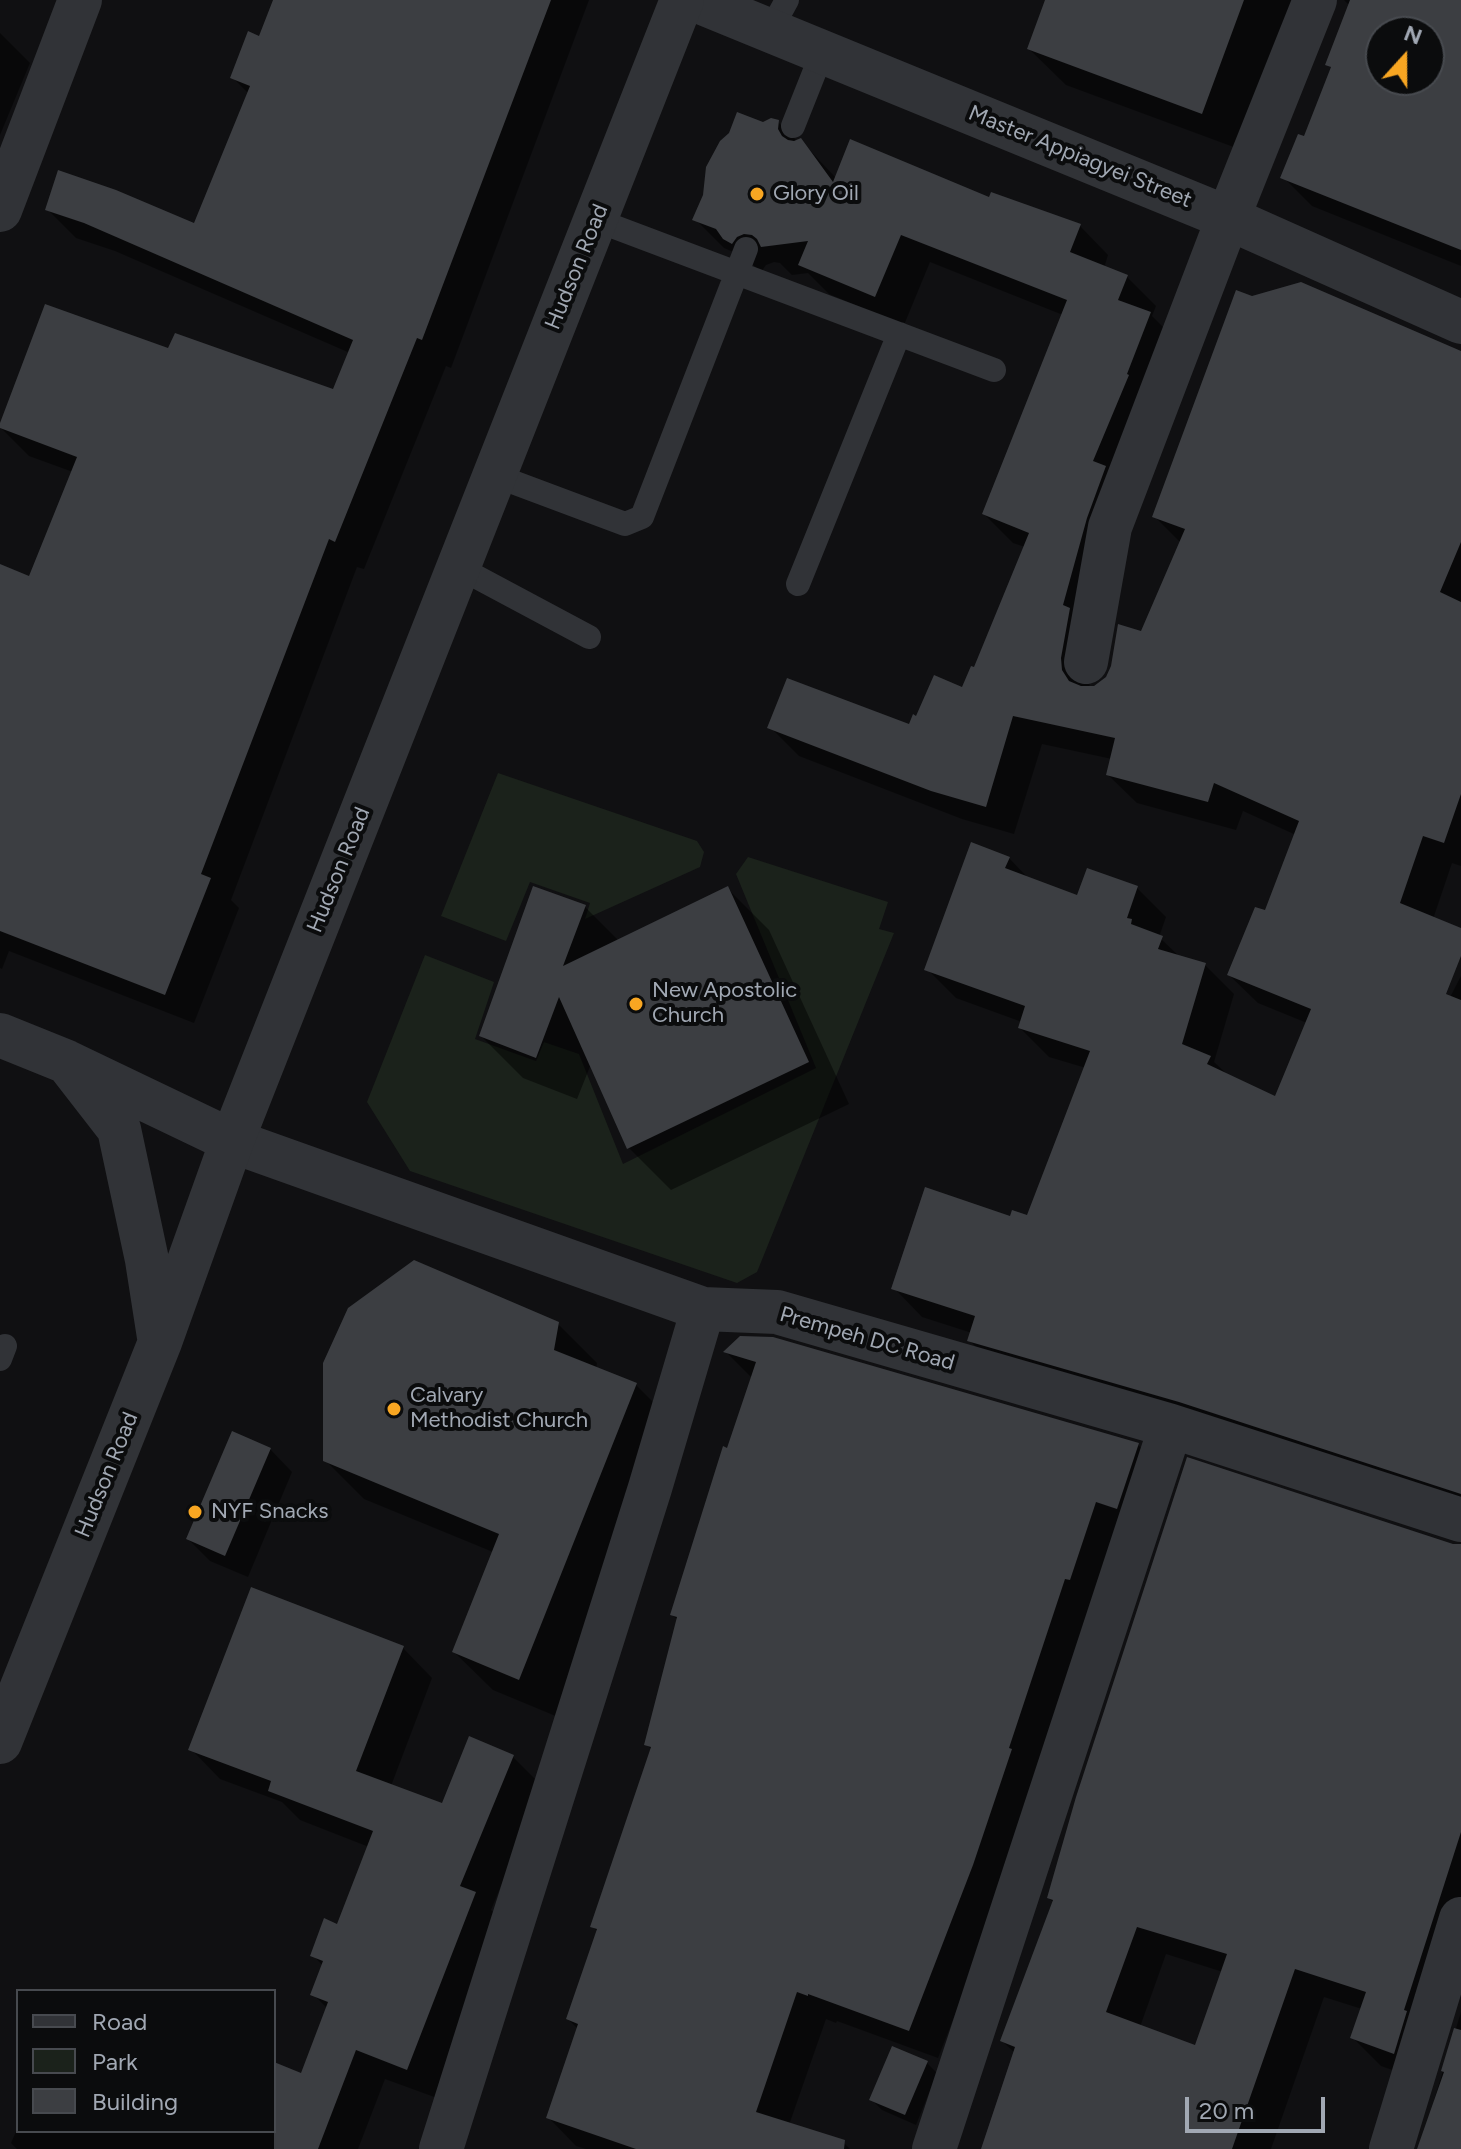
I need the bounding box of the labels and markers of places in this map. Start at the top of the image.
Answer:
place label: Glory Oil [773,181,859,207]
marker: Glory Oil [748,185,766,203]
place label: New Apostolic Church [652,978,797,1030]
marker: New Apostolic Church [627,995,645,1013]
place label: Calvary Methodist Church [410,1383,588,1434]
marker: Calvary Methodist Church [385,1400,403,1418]
place label: NYF Snacks [211,1499,329,1525]
marker: NYF Snacks [186,1503,204,1521]

